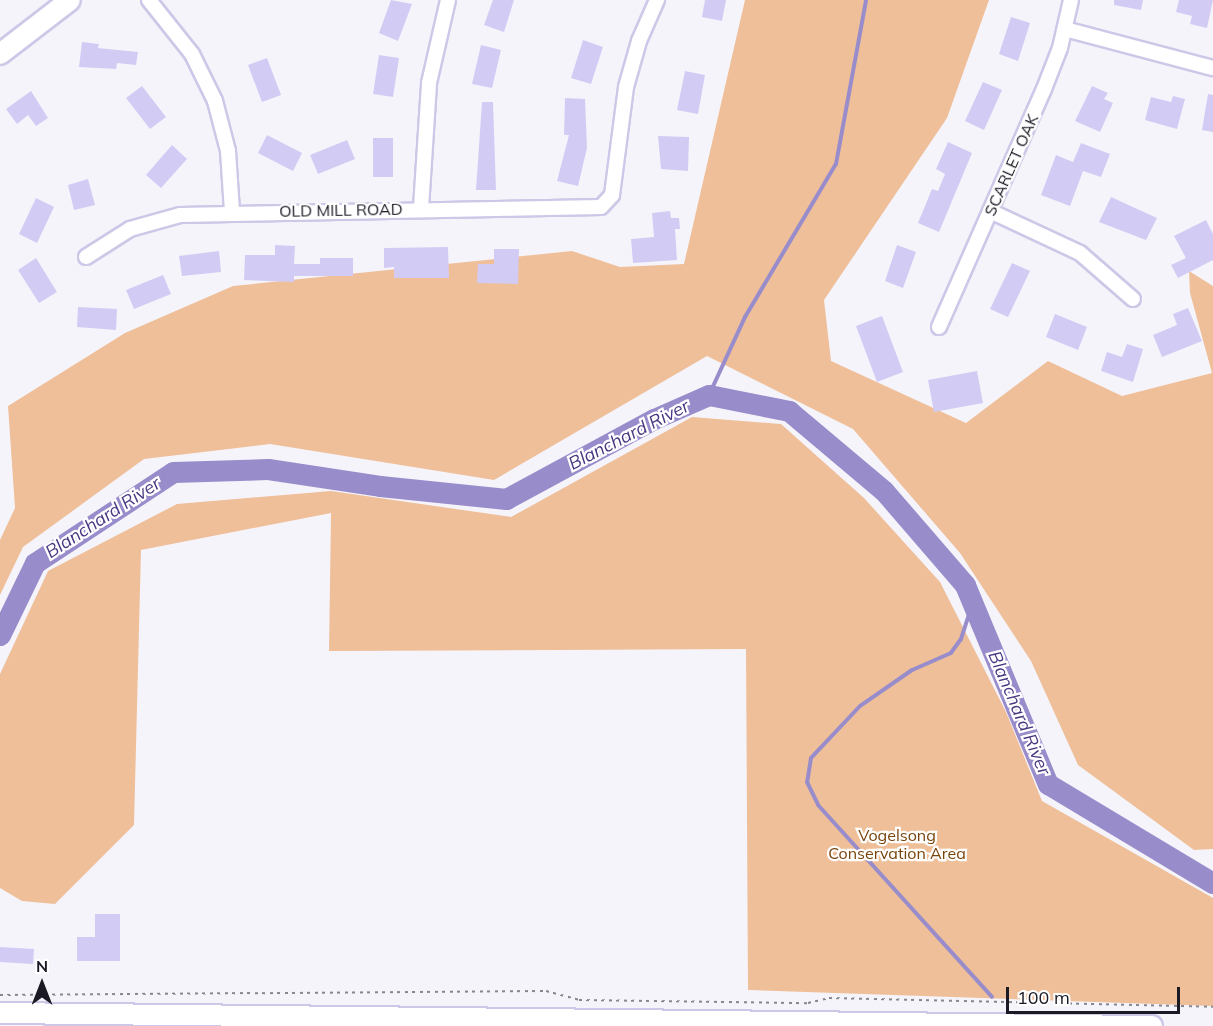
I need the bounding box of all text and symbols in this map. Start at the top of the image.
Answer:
street label: SCARLET OAK [980,111,1042,219]
street label: OLD MILL ROAD [279,199,403,221]
water label: Blanchard River [565,395,693,475]
water label: Blanchard River [42,473,164,563]
water label: Blanchard River [983,648,1055,778]
park label: Vogelsong Conservation Area [828,825,966,863]
north arrow [12,954,72,1014]
text: N [36,956,48,976]
scale bar [1009,975,1183,1013]
text: 100 m [1017,986,1070,1009]

